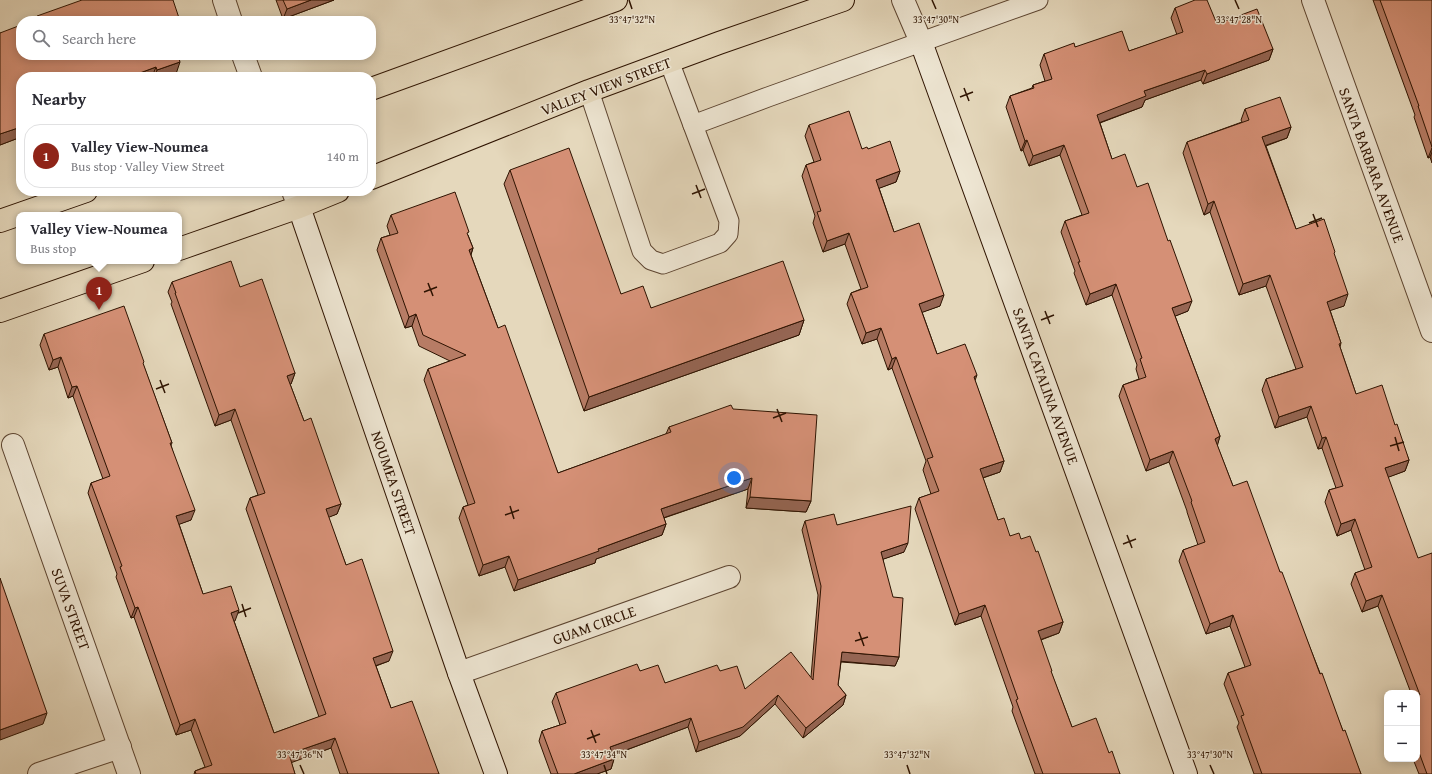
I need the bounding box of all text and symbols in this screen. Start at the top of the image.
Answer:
text: 33°47'32"N [609,12,655,27]
text: 33°47'30"N [913,12,959,27]
text: 33°47'28"N [1216,12,1262,27]
search box [16,16,376,60]
icon: search [30,27,52,49]
text: Search here [62,28,136,49]
street label: VALLEY VIEW STREET [538,51,675,121]
street label: SANTA BARBARA AVENUE [1334,85,1410,246]
text: Nearby [32,86,86,111]
text: Valley View-Noumea [71,136,208,157]
text: 1 [43,147,49,166]
text: 140 m [327,147,359,166]
text: Bus stop · Valley View Street [71,157,225,176]
popup [16,212,182,264]
text: Valley View-Noumea [30,218,168,239]
text: Bus stop [30,239,76,258]
pin: 1 [86,277,112,310]
street label: SANTA CATALINA AVENUE [1008,305,1084,468]
street label: NOUMEA STREET [366,428,422,539]
your location [724,468,744,488]
street label: SUVA STREET [46,565,96,654]
street label: GUAM CIRCLE [549,600,639,650]
map controls [1384,690,1420,762]
button: + [1384,690,1420,726]
button: − [1384,726,1420,762]
text: 33°47'36"N [277,747,323,762]
text: 33°47'34"N [581,747,627,762]
text: 33°47'32"N [884,747,930,762]
text: 33°47'30"N [1187,747,1233,762]

